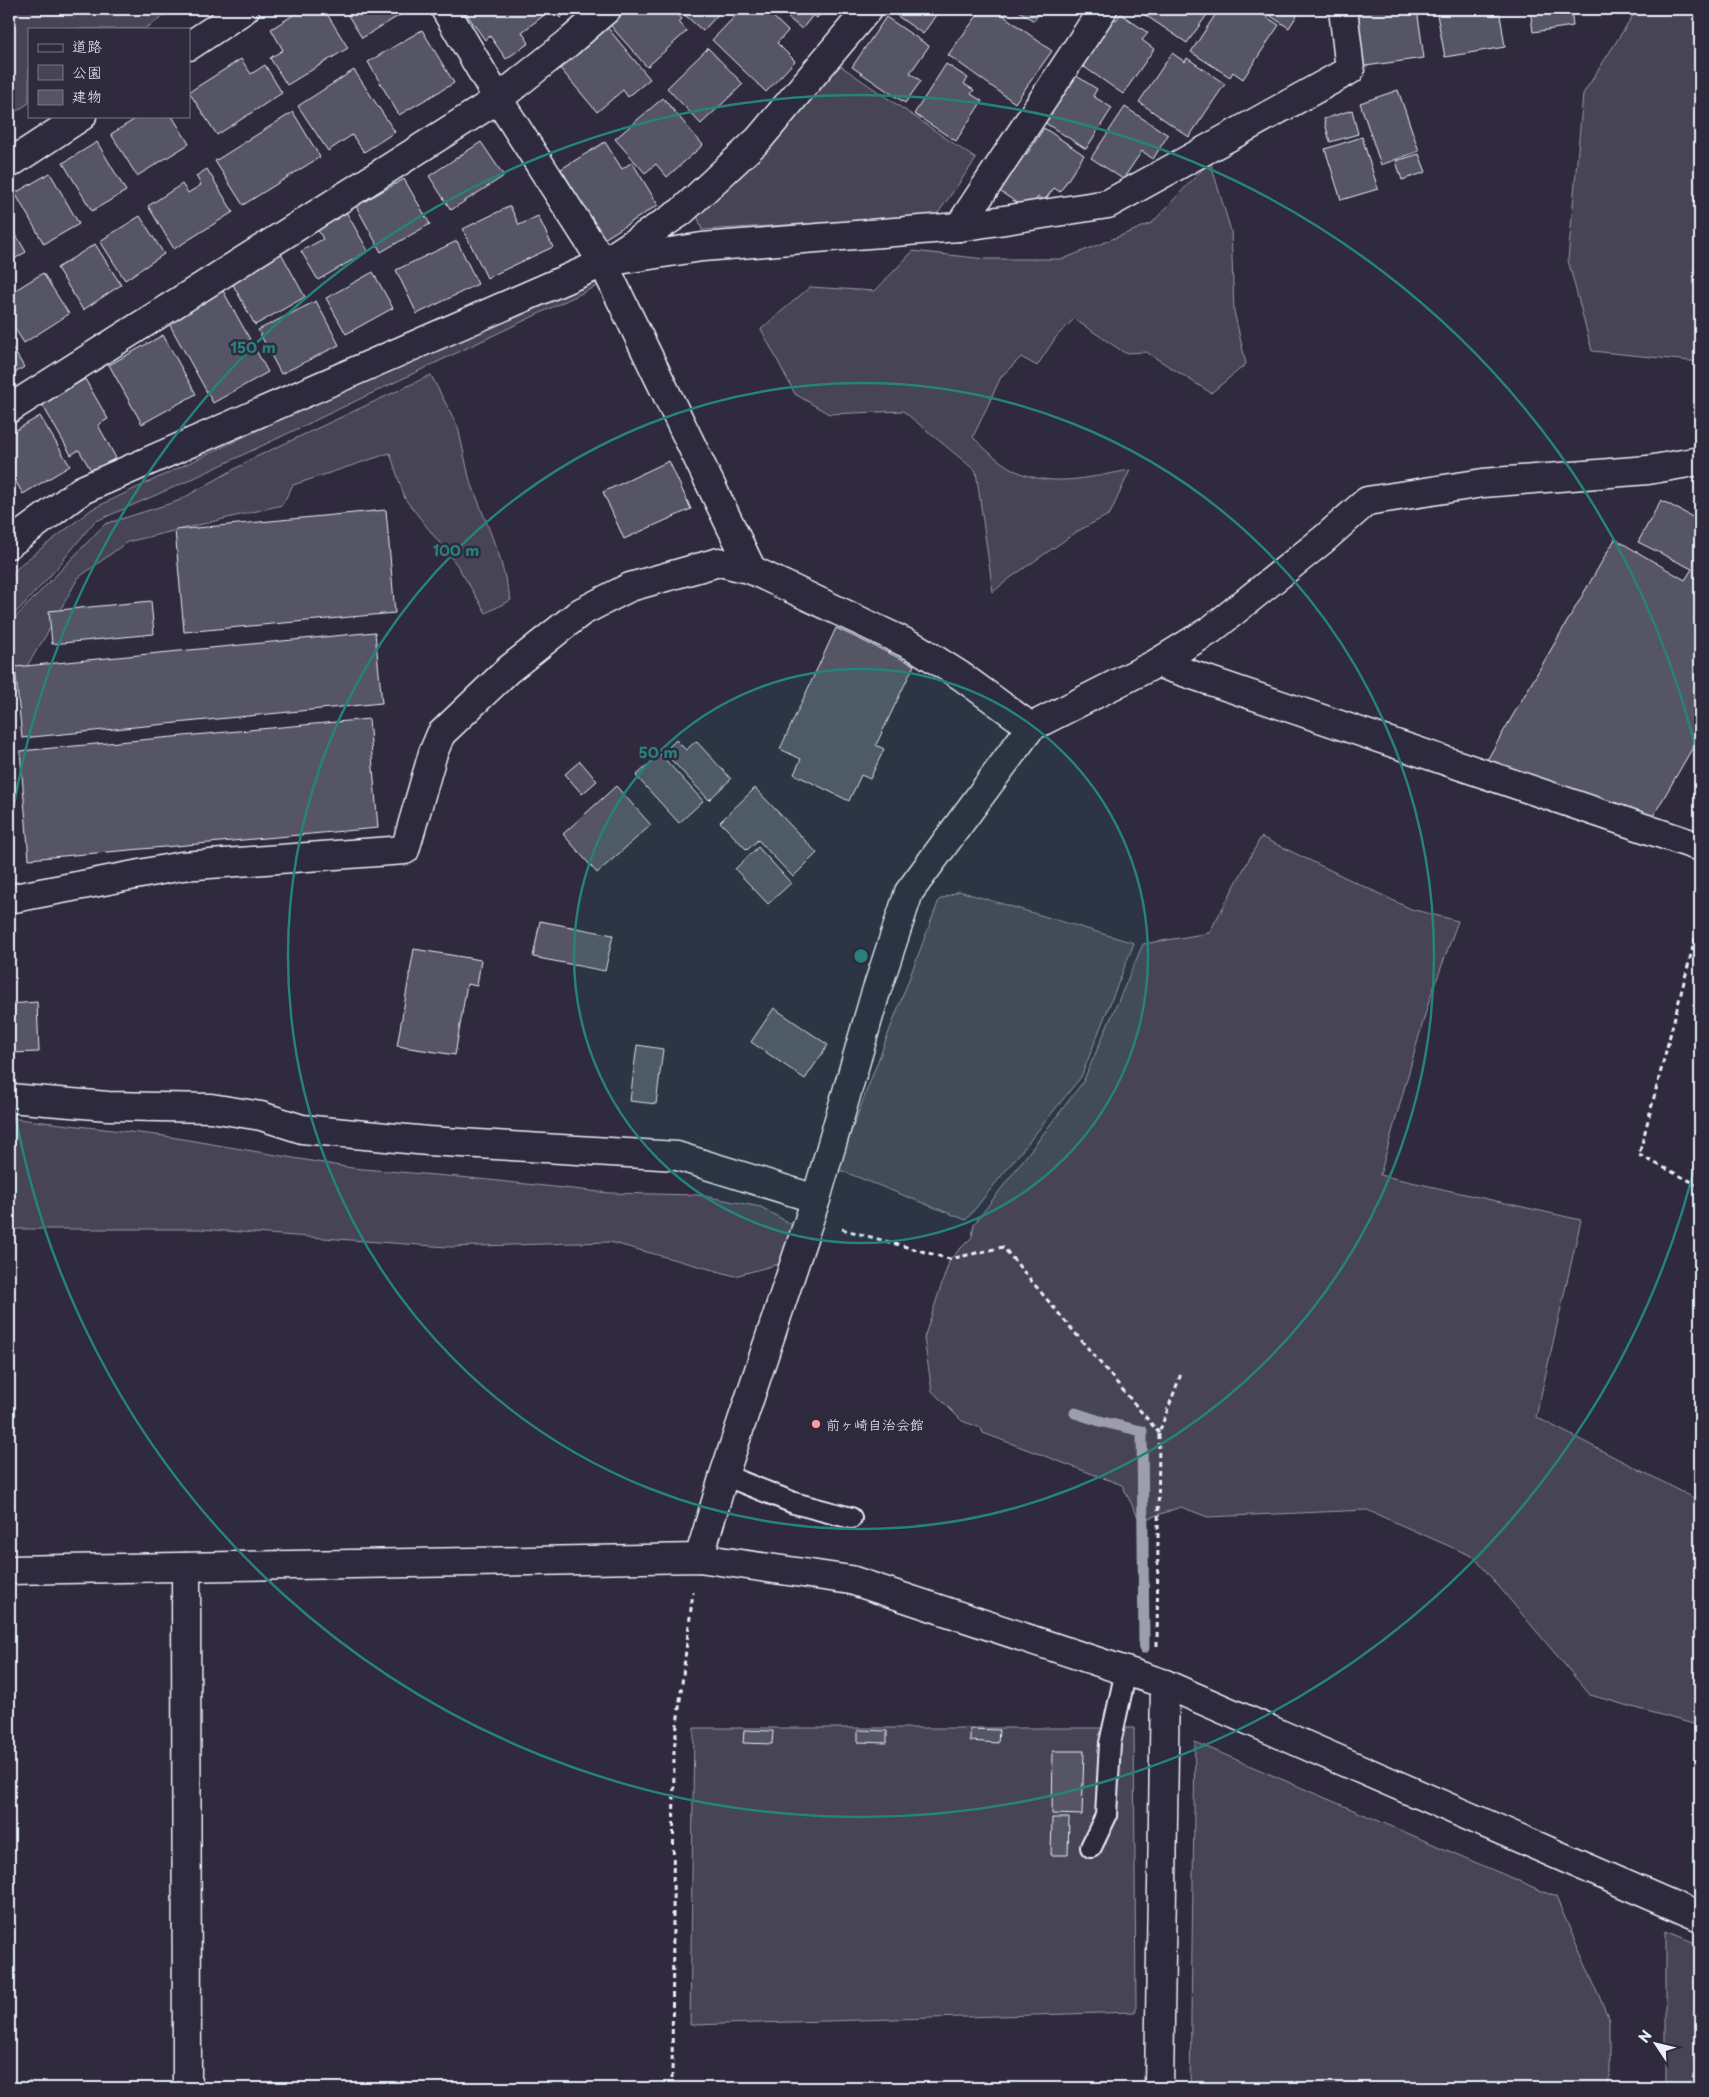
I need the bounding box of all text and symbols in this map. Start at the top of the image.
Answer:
legend [28,28,190,118]
text: 道路 [72,34,102,57]
text: 公園 [72,60,102,83]
text: 建物 [72,84,102,107]
text: 150 m [230,335,276,358]
text: 100 m [433,538,479,561]
text: 50 m [639,740,677,763]
centre of rings [852,947,870,965]
place label: 前ヶ崎自治会館 [826,1414,924,1435]
marker: 前ヶ崎自治会館 [810,1418,822,1430]
north arrow [1632,2020,1682,2070]
text: N [1633,2026,1657,2047]

